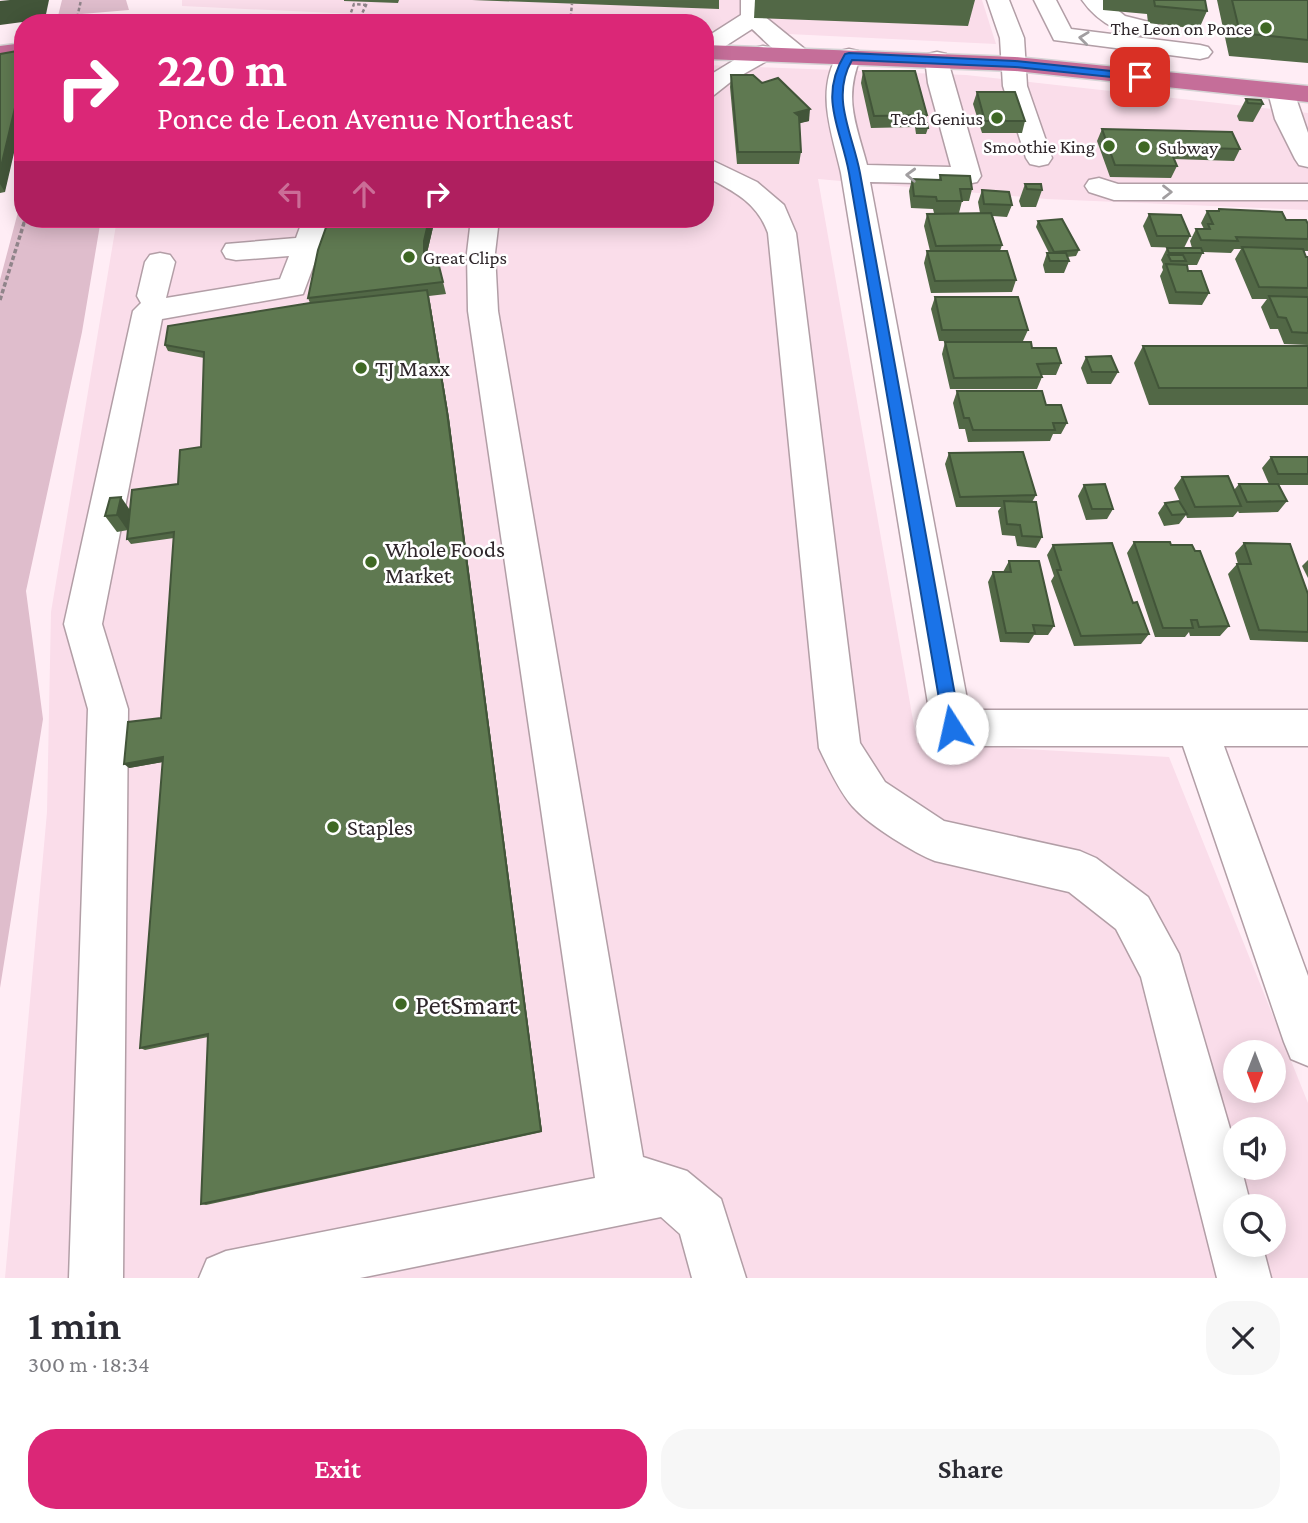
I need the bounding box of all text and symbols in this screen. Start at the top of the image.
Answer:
place label: The Leon on Ponce [1110,18,1252,39]
marker: The Leon on Ponce [1258,20,1274,36]
one-way arrow [1078,30,1090,45]
icon: right [42,42,133,133]
text: 220 m [157,42,287,97]
pin [1110,47,1170,107]
icon: arrive [1121,58,1159,96]
text: Ponce de Leon Avenue Northeast [157,100,573,136]
place label: Tech Genius [890,108,983,129]
marker: Tech Genius [989,110,1005,126]
place label: Smoothie King [983,136,1095,157]
place label: Subway [1158,137,1218,158]
marker: Smoothie King [1101,138,1117,154]
marker: Subway [1136,139,1152,155]
one-way arrow [905,167,916,182]
icon: left [272,175,310,213]
icon: ahead [345,175,383,213]
icon: right [418,175,456,213]
one-way arrow [1162,184,1172,200]
place label: Great Clips [423,247,507,268]
marker: Great Clips [401,249,417,265]
place label: TJ Maxx [375,355,450,381]
marker: TJ Maxx [353,360,369,376]
place label: Whole Foods Market [385,536,505,588]
marker: Whole Foods Market [363,554,379,570]
position arrow [915,691,989,765]
place label: Staples [347,814,413,840]
marker: Staples [325,819,341,835]
place label: PetSmart [415,989,519,1020]
marker: PetSmart [393,996,409,1012]
north arrow [1223,1040,1286,1102]
map controls [1223,1040,1286,1257]
button: sound [1223,1117,1286,1180]
button: search [1223,1194,1286,1257]
text: 1 min [28,1301,121,1348]
button: close [1206,1301,1280,1375]
text: 300 m · 18:34 [28,1351,150,1377]
button: Exit [28,1429,647,1509]
button: Share [661,1429,1280,1509]

